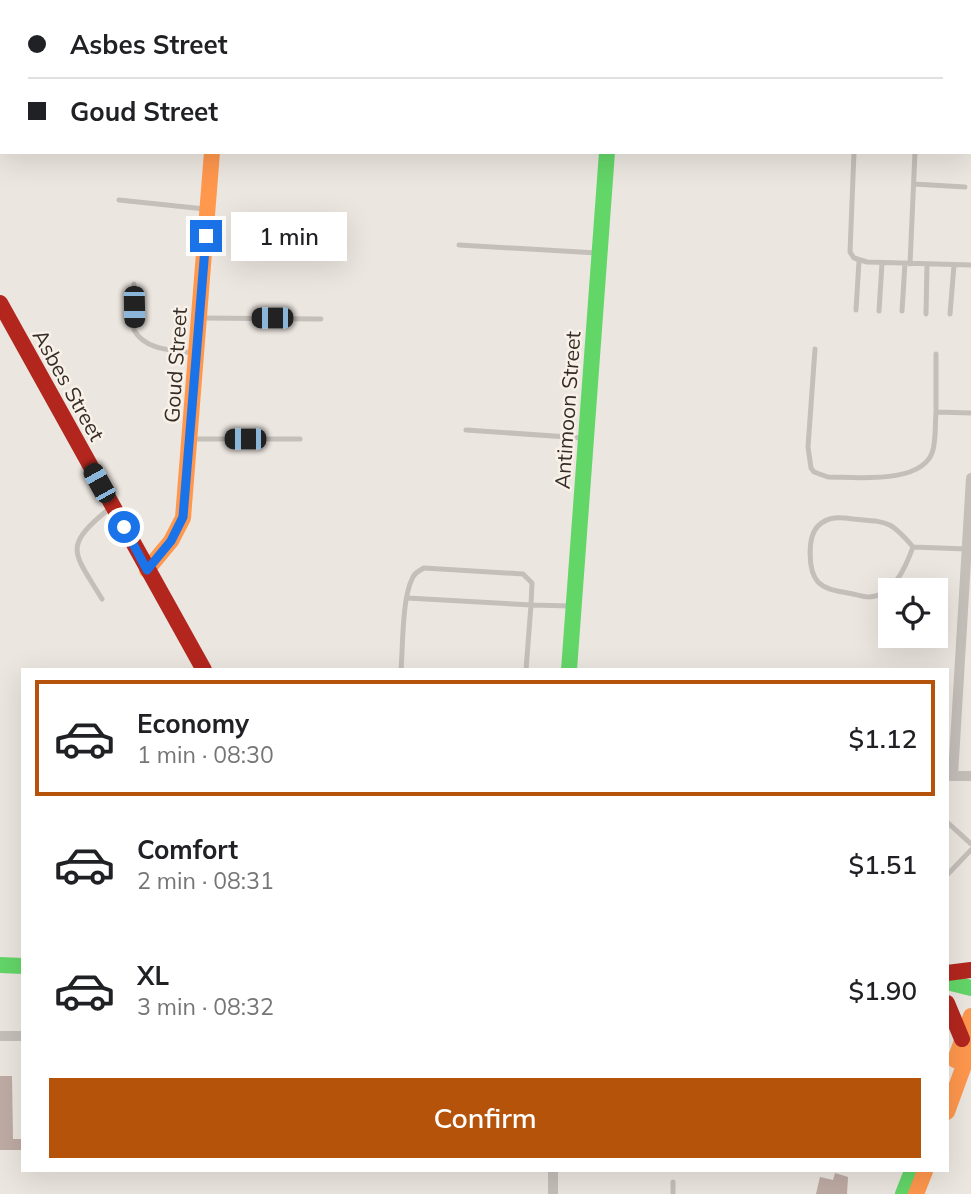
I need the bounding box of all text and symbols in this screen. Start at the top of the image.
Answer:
text: Asbes Street [70,28,228,61]
text: Goud Street [70,95,218,128]
callout: 1 min [230,212,346,260]
route end [190,220,222,252]
text: 1 min [259,222,319,251]
car [124,286,145,328]
street label: Goud Street [158,306,192,424]
car [252,308,294,329]
street label: Asbes Street [28,325,110,445]
street label: Antimoon Street [549,330,585,490]
car [225,429,267,450]
car [80,460,119,506]
route start [108,511,140,543]
map controls [878,578,948,648]
button: locate [878,578,948,648]
icon: car [53,707,116,770]
text: Economy [137,707,249,740]
text: $1.12 [848,722,917,755]
text: 1 min · 08:30 [137,740,274,769]
icon: car [53,833,116,896]
text: Comfort [137,833,238,866]
text: $1.51 [848,848,917,881]
text: 2 min · 08:31 [137,866,274,895]
icon: car [53,959,116,1022]
text: XL [137,959,169,992]
text: $1.90 [848,974,917,1007]
text: 3 min · 08:32 [137,992,274,1021]
button: Confirm [49,1078,921,1158]

